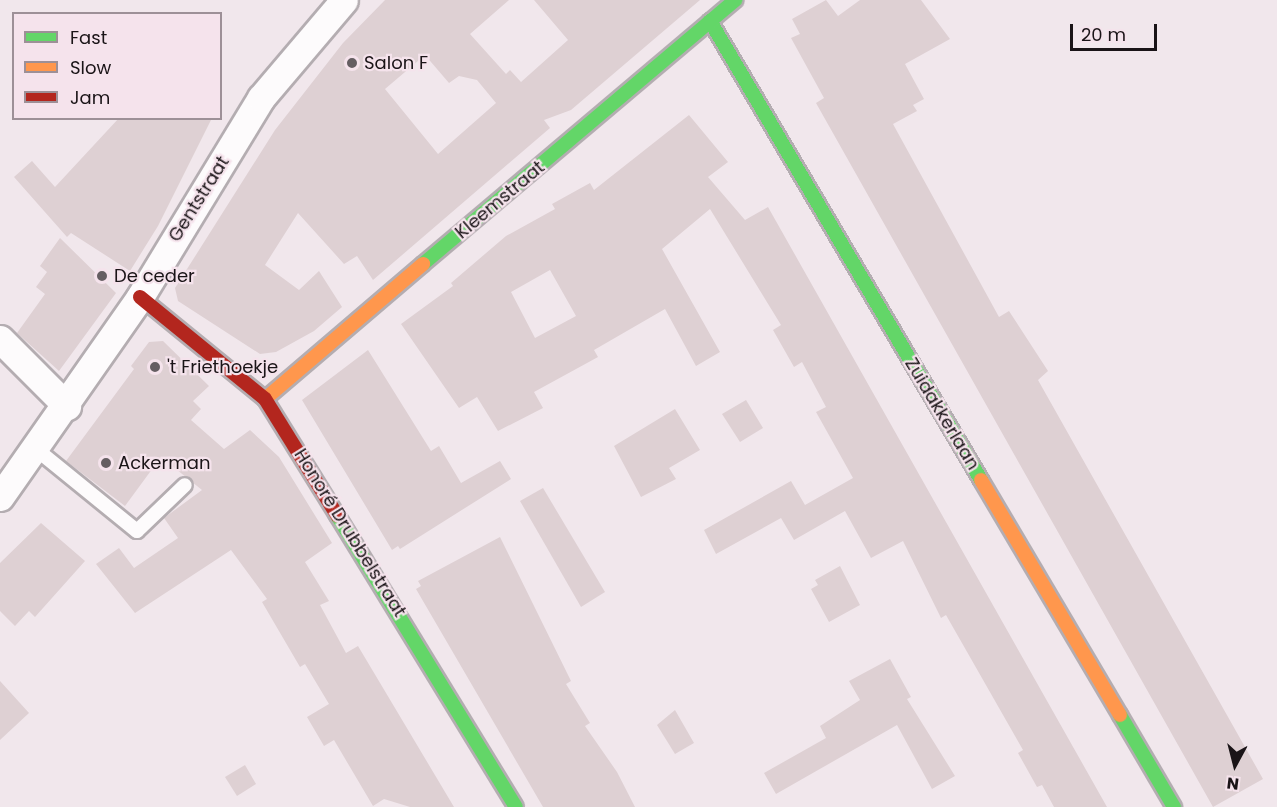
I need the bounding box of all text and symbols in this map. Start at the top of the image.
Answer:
legend [12,12,222,120]
scale bar [1073,12,1160,50]
text: 20 m [1081,22,1126,47]
text: Fast [70,25,107,50]
place label: Salon F [364,52,428,74]
text: Slow [70,55,111,80]
marker: Salon F [345,56,359,70]
text: Jam [70,85,110,110]
street label: Gentstraat [164,152,234,246]
street label: Kleemstraat [451,156,549,244]
place label: De ceder [114,265,195,287]
marker: De ceder [95,269,109,283]
street label: Zuidakkerlaan [900,354,984,474]
place label: 't Friethoekje [167,356,278,378]
marker: 't Friethoekje [148,360,162,374]
street label: Honoré Drubbelstraat [289,445,411,621]
place label: Ackerman [118,452,210,474]
marker: Ackerman [99,456,113,470]
north arrow [1205,735,1265,795]
text: N [1225,771,1240,796]

